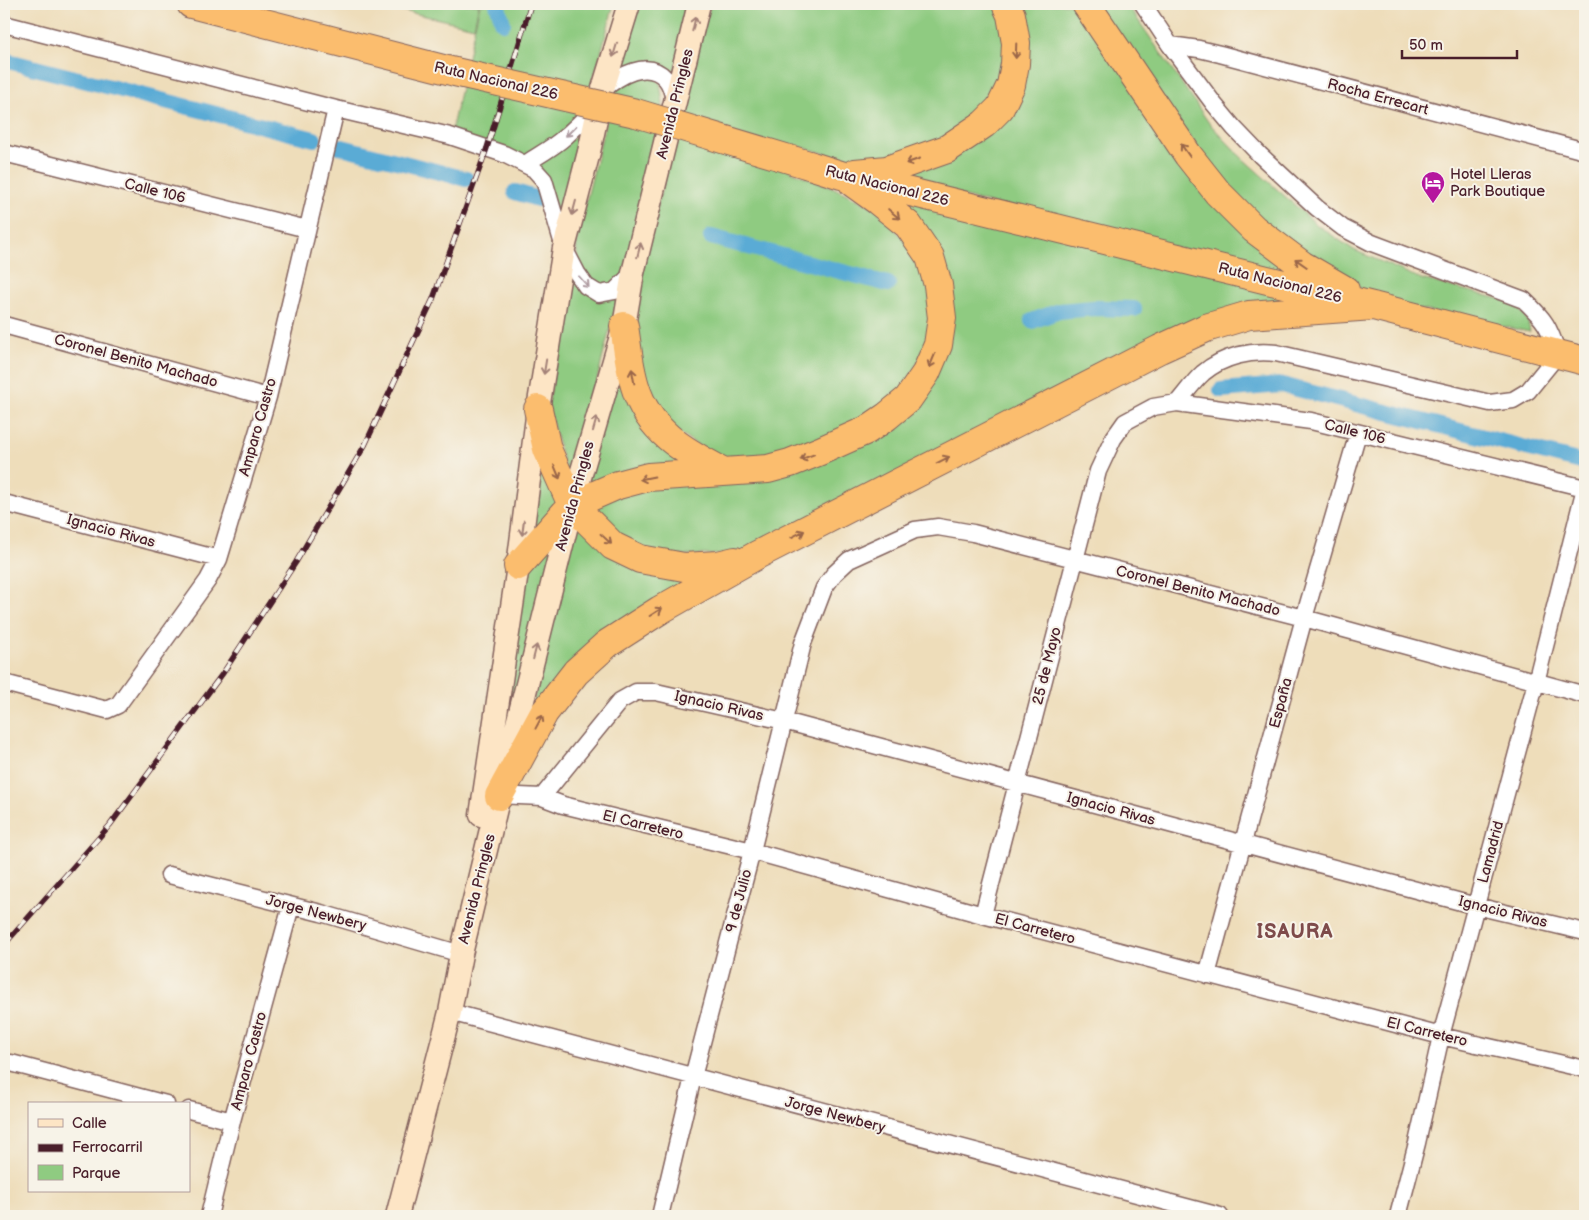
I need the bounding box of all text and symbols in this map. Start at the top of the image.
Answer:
one-way arrow [690,16,699,32]
scale bar [1402,28,1516,60]
text: 50 m [1409,36,1443,55]
one-way arrow [609,42,619,58]
one-way arrow [1011,42,1021,59]
street label: Avenida Pringles [652,46,698,161]
street label: Ruta Nacional 226 [432,57,560,105]
street label: Rocha Errecart [1325,74,1431,120]
one-way arrow [564,125,577,137]
one-way arrow [1180,144,1190,158]
one-way arrow [906,156,922,166]
street label: Ruta Nacional 226 [823,161,951,211]
place label: Hotel Lleras Park Boutique [1450,165,1545,201]
hotel icon: Hotel Lleras Park Boutique [1420,170,1446,204]
street label: Calle 106 [122,174,188,208]
one-way arrow [569,199,579,215]
one-way arrow [888,209,901,220]
one-way arrow [635,242,644,258]
street label: Ruta Nacional 226 [1216,258,1344,308]
one-way arrow [1294,258,1308,268]
one-way arrow [579,275,590,288]
street label: Coronel Benito Machado [52,330,220,392]
one-way arrow [926,353,936,368]
one-way arrow [540,359,550,375]
one-way arrow [627,369,637,385]
street label: Amparo Castro [235,376,281,478]
street label: Calle 106 [1322,415,1388,449]
one-way arrow [591,416,601,432]
street label: Avenida Pringles [551,438,599,553]
one-way arrow [800,453,815,462]
one-way arrow [935,455,950,464]
one-way arrow [552,464,562,479]
one-way arrow [639,474,655,483]
street label: Ignacio Rivas [65,510,158,552]
one-way arrow [518,520,528,536]
one-way arrow [790,529,805,538]
one-way arrow [599,534,612,545]
street label: Coronel Benito Machado [1114,561,1282,621]
one-way arrow [649,607,663,618]
street label: 25 de Mayo [1028,625,1066,707]
one-way arrow [531,644,540,660]
street label: España [1265,676,1297,730]
street label: Ignacio Rivas [673,687,766,726]
one-way arrow [534,715,544,730]
street label: Ignacio Rivas [1065,788,1158,830]
street label: El Carretero [601,806,685,844]
street label: Lamadrid [1474,819,1508,885]
street label: Avenida Pringles [454,831,500,946]
street label: 9 de Julio [721,867,757,935]
street label: Jorge Newbery [264,890,369,936]
street label: Ignacio Rivas [1457,892,1550,932]
street label: El Carretero [993,909,1077,949]
district label: ISAURA [1256,920,1334,944]
street label: Amparo Castro [227,1010,271,1112]
street label: El Carretero [1385,1013,1469,1051]
street label: Jorge Newbery [783,1092,888,1138]
legend [28,1102,190,1192]
text: Calle [72,1114,107,1133]
text: Ferrocarril [72,1138,143,1157]
text: Parque [72,1164,121,1183]

